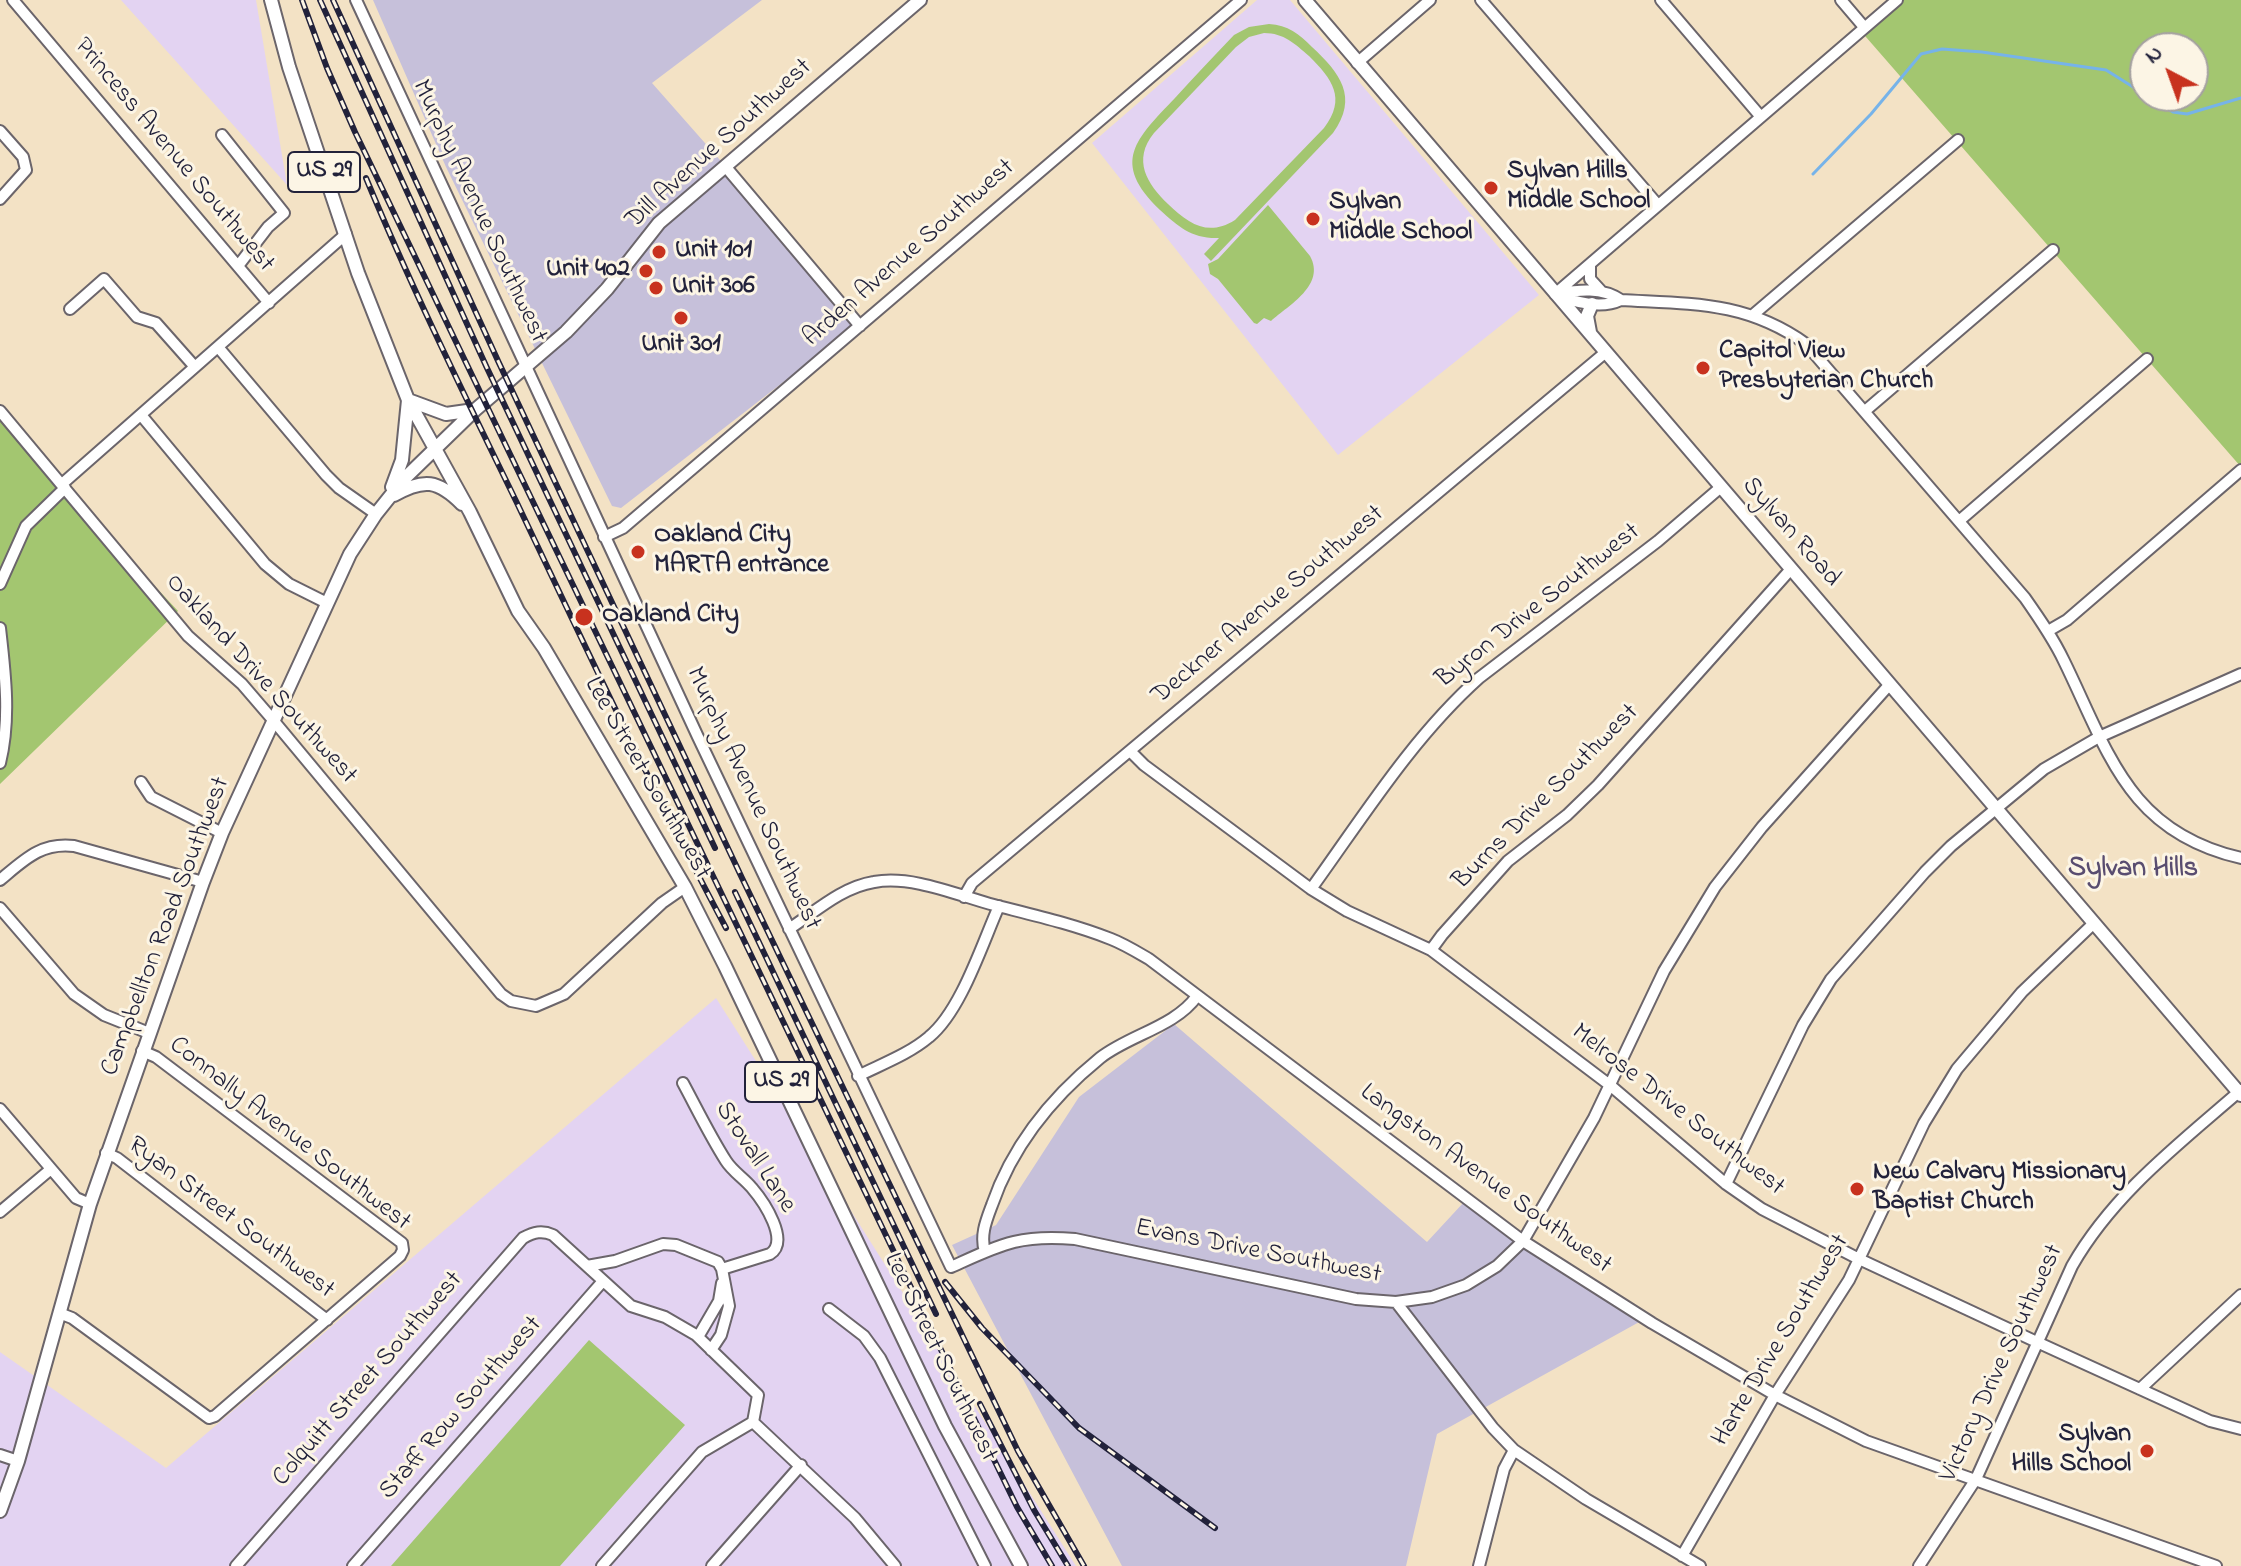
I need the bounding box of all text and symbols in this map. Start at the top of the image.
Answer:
north arrow [2129,32,2209,112]
street label: Princess Avenue Southwest [66,33,280,279]
text: N [2138,38,2171,72]
street label: Dill Avenue Southwest [620,53,820,237]
street label: Murphy Avenue Southwest [403,76,553,348]
road number: US 29 [288,152,360,192]
street label: Arden Avenue Southwest [798,153,1022,355]
place label: Sylvan Hills Middle School [1507,157,1650,218]
marker: Sylvan Hills Middle School [1482,179,1500,197]
place label: Sylvan Middle School [1329,188,1472,250]
marker: Sylvan Middle School [1304,210,1322,228]
place label: Unit 101 [675,236,752,268]
marker: Unit 101 [650,243,668,261]
place label: Unit 402 [546,255,630,287]
marker: Unit 402 [637,262,655,280]
place label: Unit 306 [672,272,755,304]
marker: Unit 306 [647,279,665,297]
marker: Unit 301 [672,309,690,327]
place label: Unit 301 [641,330,721,362]
place label: Capitol View Presbyterian Church [1719,337,1933,398]
marker: Capitol View Presbyterian Church [1694,359,1712,377]
street label: Sylvan Road [1734,472,1846,594]
street label: Deckner Avenue Southwest [1146,500,1392,712]
street label: Byron Drive Southwest [1431,518,1647,696]
place label: Oakland City MARTA entrance [654,521,829,582]
marker: Oakland City MARTA entrance [629,543,647,561]
street label: Oakland Drive Southwest [157,568,363,792]
place label: Oakland City [602,601,739,633]
marker: Oakland City [573,606,595,628]
street label: Murphy Avenue Southwest [677,663,827,935]
street label: Lee Street Southwest [575,672,717,886]
street label: Burns Drive Southwest [1447,698,1647,898]
street label: Campbellton Road Southwest [96,773,238,1081]
district label: Sylvan Hills [2068,853,2198,887]
street label: Melrose Drive Southwest [1564,1018,1790,1204]
street label: Connally Avenue Southwest [162,1031,416,1239]
road number: US 29 [745,1062,817,1102]
street label: Langston Avenue Southwest [1353,1078,1617,1282]
street label: Stovall Lane [706,1097,802,1219]
street label: Ryan Street Southwest [120,1131,340,1307]
place label: New Calvary Missionary Baptist Church [1873,1158,2126,1220]
marker: New Calvary Missionary Baptist Church [1848,1180,1866,1198]
street label: Evans Drive Southwest [1132,1214,1384,1292]
street label: Harte Drive Southwest [1706,1229,1858,1453]
street label: Victory Drive Southwest [1934,1240,2072,1488]
street label: Lee Street Southwest [875,1249,1003,1467]
street label: Colquitt Street Southwest [267,1266,471,1494]
street label: Staff Row Southwest [374,1311,550,1507]
place label: Sylvan Hills School [2012,1420,2131,1482]
marker: Sylvan Hills School [2138,1442,2156,1460]

